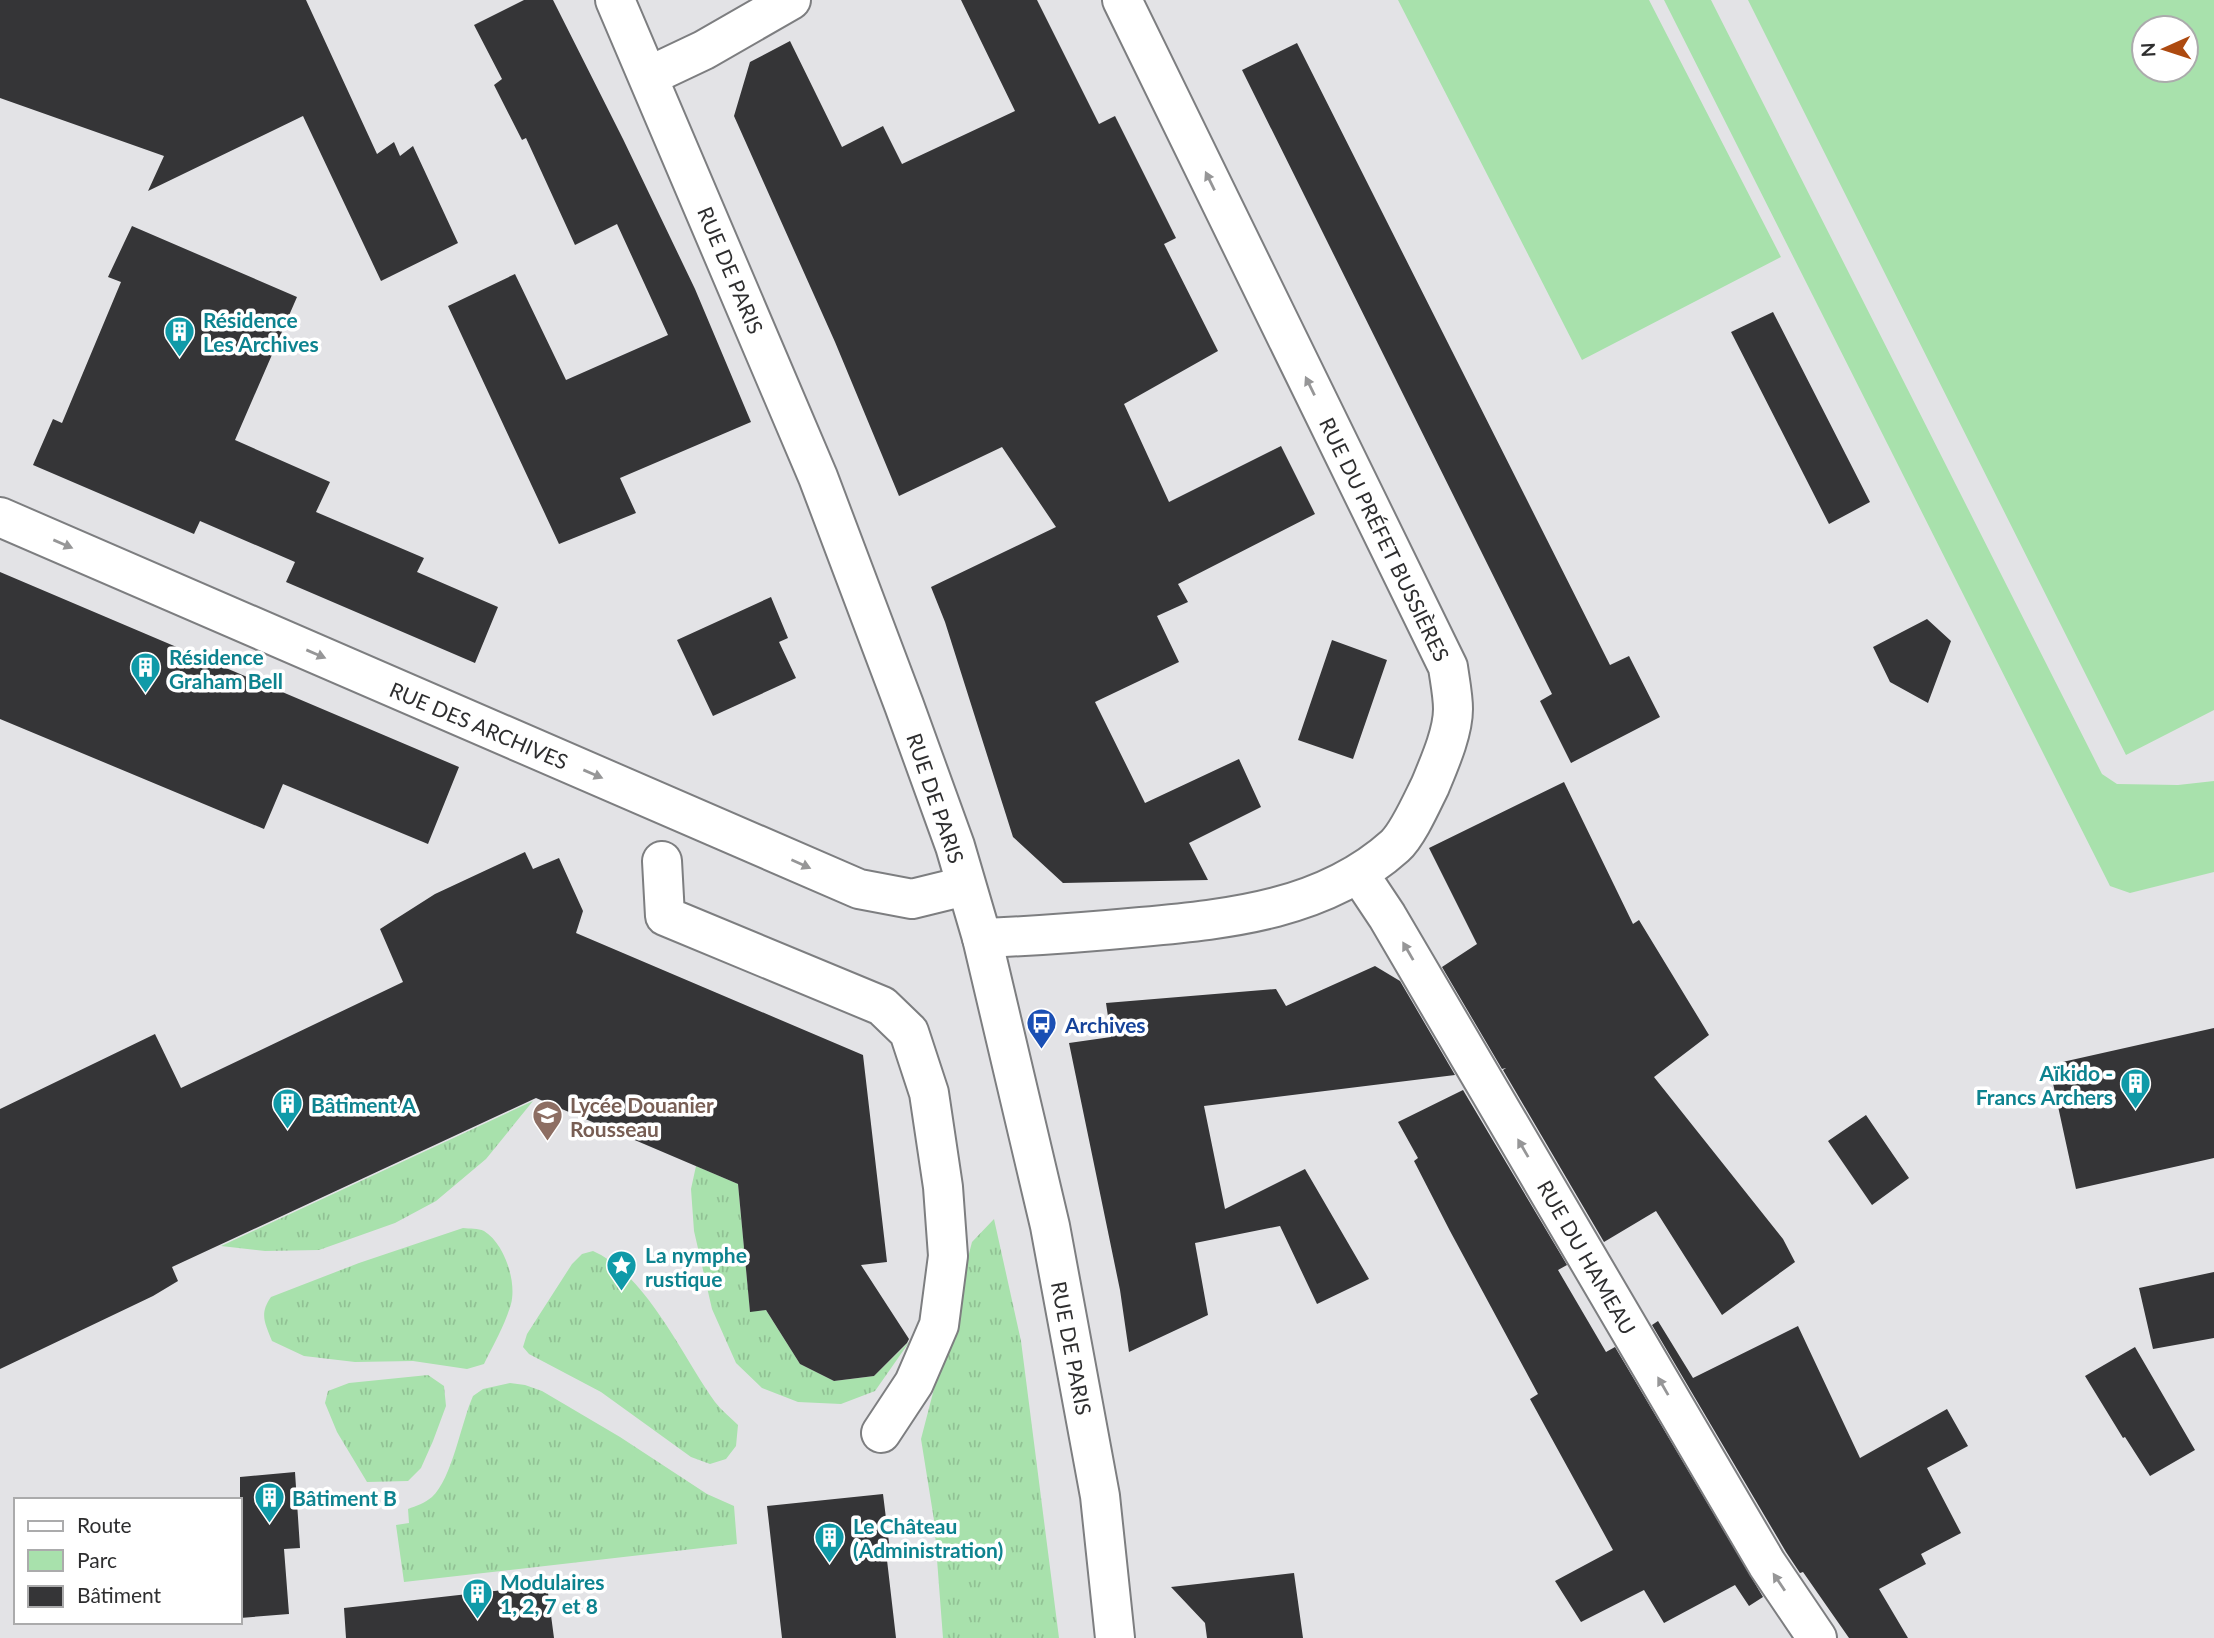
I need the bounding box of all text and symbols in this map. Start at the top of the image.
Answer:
north arrow [2130,14,2200,84]
text: N [2136,42,2159,58]
one-way arrow [1205,171,1216,191]
street label: RUE DE PARIS [693,203,769,337]
place label: Résidence Les Archives [203,307,319,356]
building icon: Résidence Les Archives [163,314,197,358]
one-way arrow [1305,376,1316,396]
street label: RUE DU PRÉFET BUSSIÈRES [1315,413,1455,665]
one-way arrow [52,539,73,550]
place label: Résidence Graham Bell [169,644,283,693]
one-way arrow [306,649,327,660]
building icon: Résidence Graham Bell [129,651,163,695]
street label: RUE DES ARCHIVES [386,676,572,774]
street label: RUE DE PARIS [902,730,970,866]
one-way arrow [582,769,603,780]
one-way arrow [791,859,812,870]
one-way arrow [1401,942,1414,961]
bus stop icon: Archives [1025,1007,1059,1051]
place label: Archives [1064,1012,1146,1037]
place label: Aïkido - Francs Archers [1976,1060,2113,1109]
building icon: Aïkido - Francs Archers [2119,1067,2153,1111]
building icon: Bâtiment A [271,1087,305,1131]
place label: Bâtiment A [311,1092,416,1117]
place label: Lycée Douanier Rousseau [570,1092,714,1141]
school or university icon: Lycée Douanier Rousseau [530,1099,564,1143]
one-way arrow [1517,1138,1529,1157]
street label: RUE DU HAMEAU [1533,1175,1641,1339]
place label: La nymphe rustique [645,1242,747,1291]
place icon: La nymphe rustique [605,1249,639,1293]
street label: RUE DE PARIS [1047,1279,1097,1417]
one-way arrow [1657,1376,1669,1396]
building icon: Bâtiment B [252,1480,286,1524]
place label: Bâtiment B [292,1485,397,1510]
legend [14,1498,242,1624]
text: Route [77,1512,132,1537]
place label: Le Château (Administration) [853,1513,1003,1562]
building icon: Le Château (Administration) [813,1520,847,1564]
text: Parc [77,1547,117,1572]
place label: Modulaires 1, 2, 7 et 8 [500,1569,605,1618]
one-way arrow [1773,1572,1786,1591]
building icon: Modulaires 1, 2, 7 et 8 [460,1576,494,1620]
text: Bâtiment [77,1582,162,1607]

